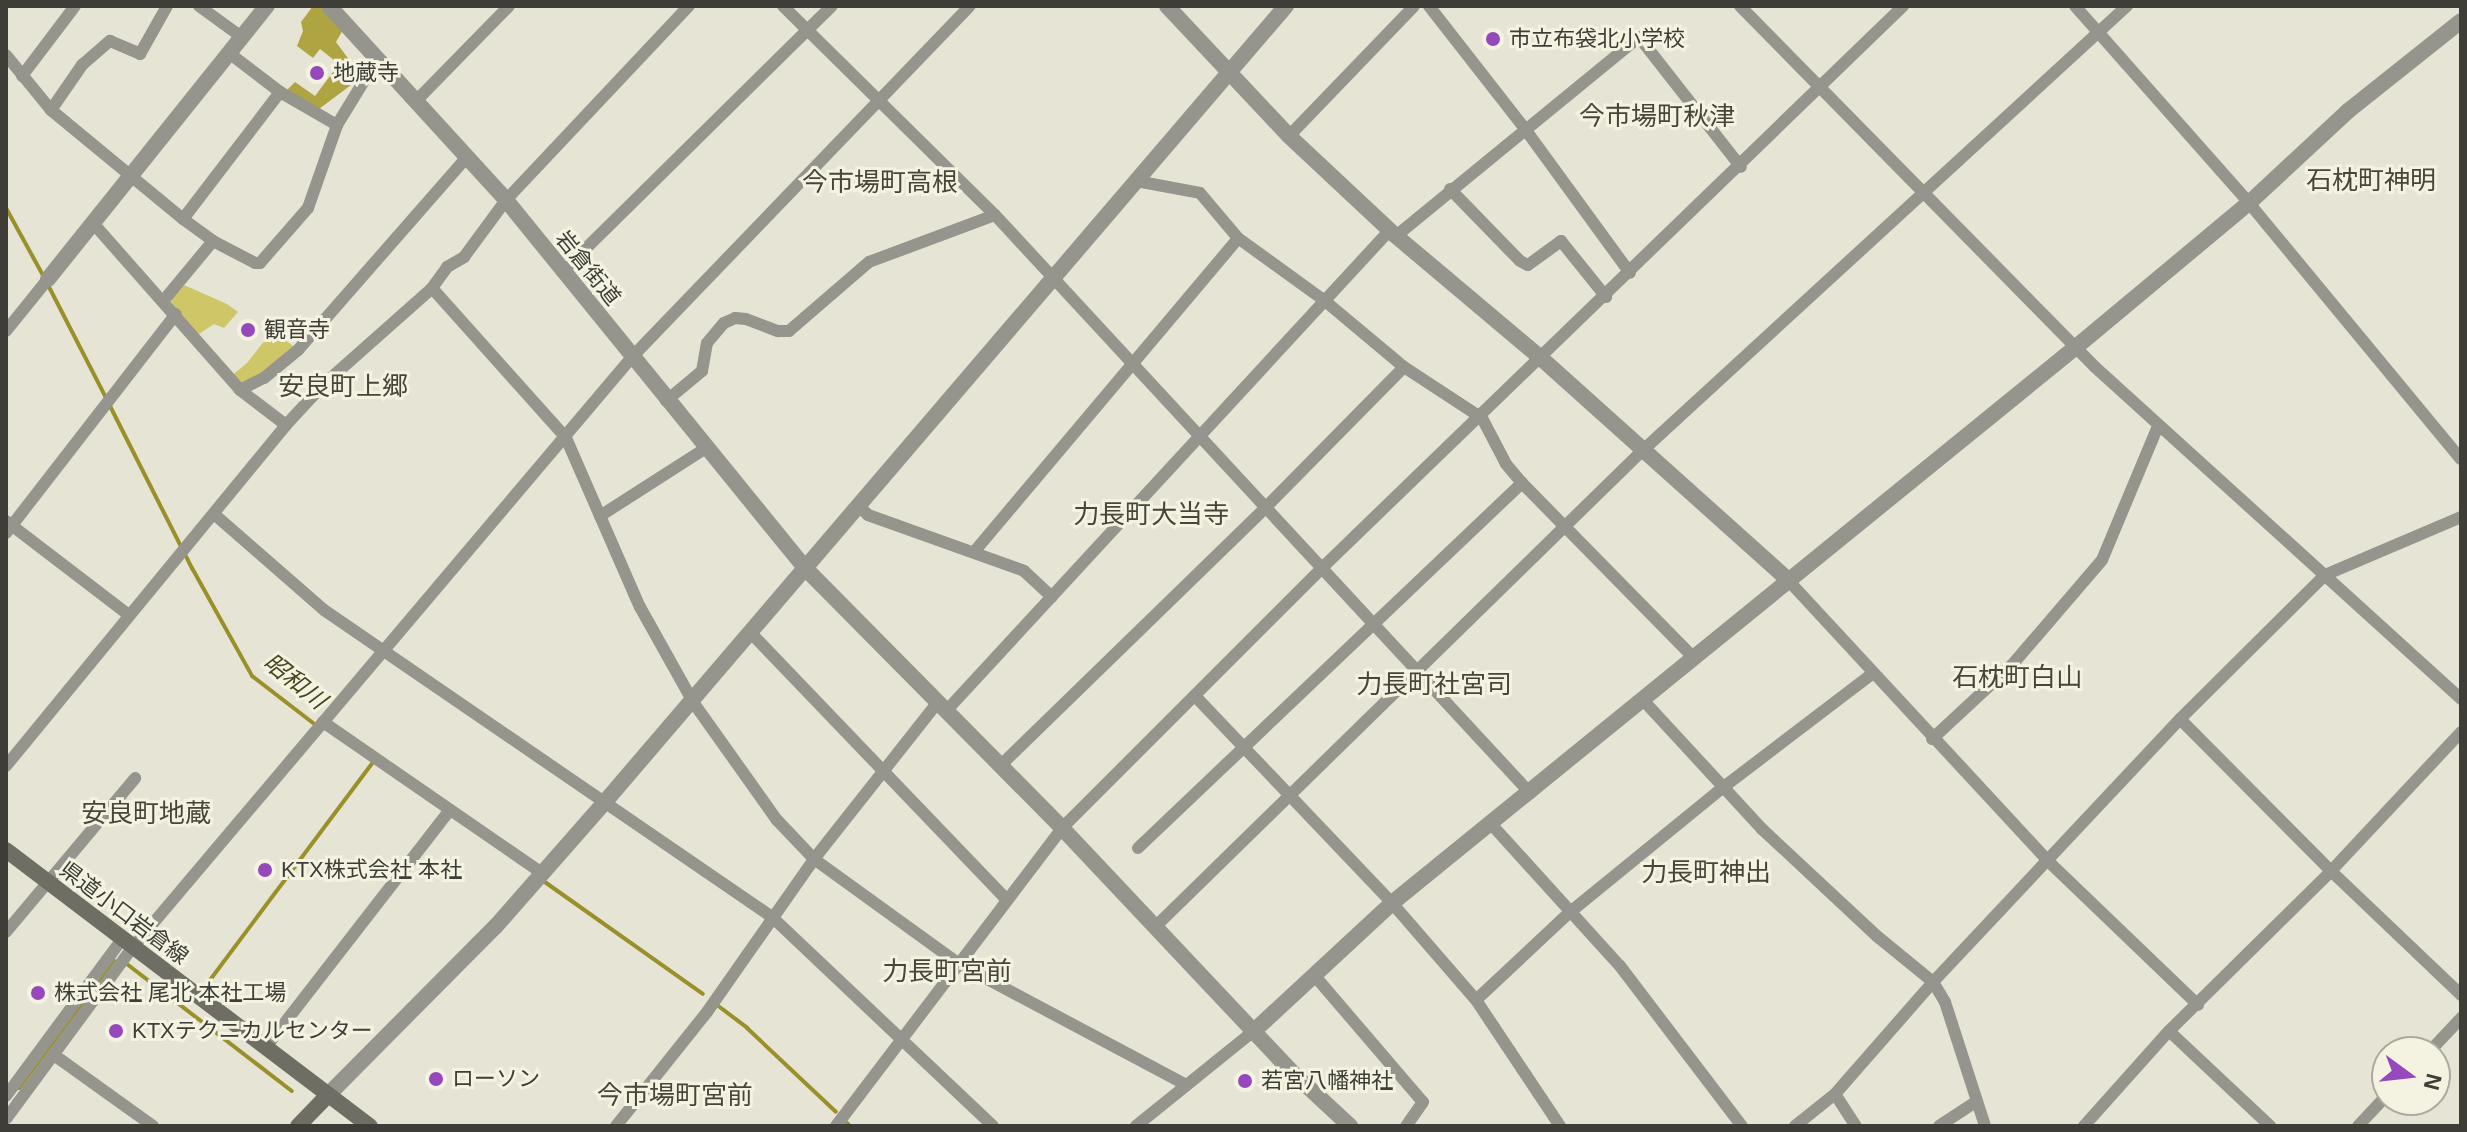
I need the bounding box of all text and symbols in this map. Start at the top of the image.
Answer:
place label: 市立布袋北小学校 [1509,26,1685,52]
marker: 市立布袋北小学校 [1484,30,1502,48]
place label: 地蔵寺 [333,60,399,86]
marker: 地蔵寺 [308,64,326,82]
district label: 今市場町秋津 [1579,101,1735,133]
district label: 石枕町神明 [2306,165,2436,197]
district label: 今市場町高根 [802,167,958,199]
street label: 岩倉街道 [550,225,626,311]
place label: 観音寺 [264,317,330,343]
marker: 観音寺 [239,321,257,339]
district label: 安良町上郷 [278,371,408,403]
district label: 力長町大当寺 [1073,499,1229,531]
water label: 昭和川 [258,647,332,715]
district label: 石枕町白山 [1952,662,2082,694]
district label: 力長町社宮司 [1356,669,1512,701]
district label: 安良町地蔵 [81,798,211,830]
street label: 県道小口岩倉線 [55,856,193,970]
place label: KTX株式会社 本社 [281,857,462,883]
district label: 力長町神出 [1641,857,1771,889]
marker: KTX株式会社 本社 [256,861,274,879]
district label: 力長町宮前 [882,956,1012,988]
place label: 株式会社 尾北 本社工場 [54,980,286,1006]
marker: 株式会社 尾北 本社工場 [29,984,47,1002]
place label: KTXテクニカルセンター [132,1018,373,1044]
marker: KTXテクニカルセンター [107,1022,125,1040]
north arrow [2371,1036,2451,1116]
place label: ローソン [452,1066,540,1092]
place label: 若宮八幡神社 [1261,1068,1393,1094]
marker: ローソン [427,1070,445,1088]
text: N [2419,1071,2447,1093]
marker: 若宮八幡神社 [1236,1072,1254,1090]
district label: 今市場町宮前 [597,1080,753,1112]

